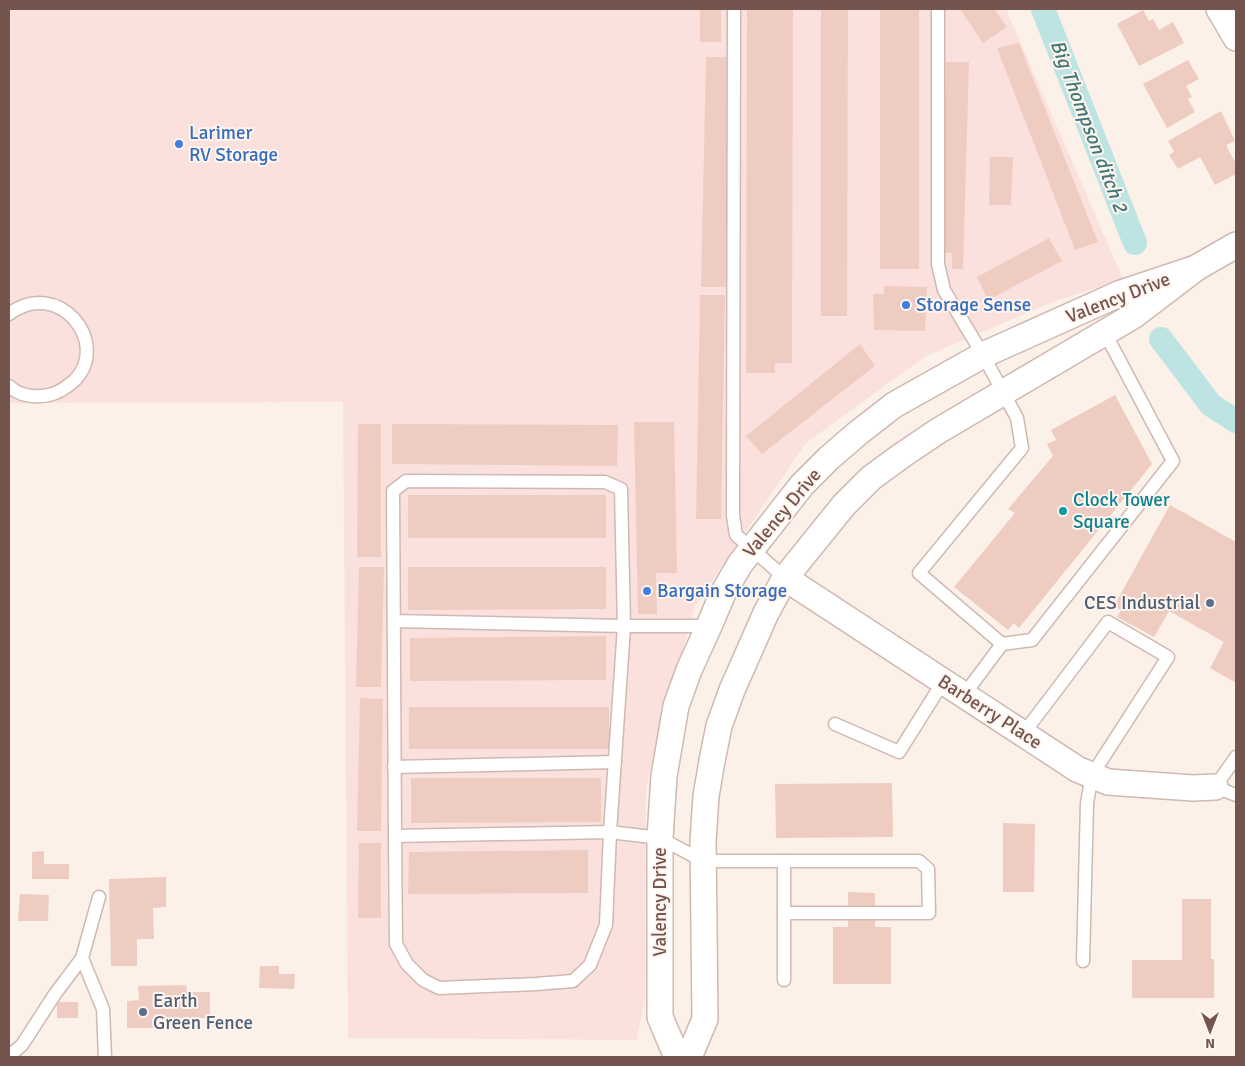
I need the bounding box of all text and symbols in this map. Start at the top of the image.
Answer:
water label: Big Thompson ditch 2 [1045,36,1134,217]
place label: Larimer RV Storage [189,121,278,167]
marker: Larimer RV Storage [173,138,185,150]
street label: Valency Drive [1063,267,1173,329]
place label: Storage Sense [916,293,1031,317]
marker: Storage Sense [900,299,912,311]
street label: Valency Drive [738,463,826,563]
place label: Clock Tower Square [1073,488,1170,534]
marker: Clock Tower Square [1057,505,1069,517]
place label: Bargain Storage [657,579,787,603]
marker: Bargain Storage [641,585,653,597]
place label: CES Industrial [1084,591,1200,615]
marker: CES Industrial [1204,597,1216,609]
street label: Barberry Place [933,669,1047,755]
street label: Valency Drive [648,847,672,957]
place label: Earth Green Fence [153,989,253,1035]
marker: Earth Green Fence [137,1006,149,1018]
north arrow [1185,1006,1235,1056]
text: N [1205,1035,1215,1052]

